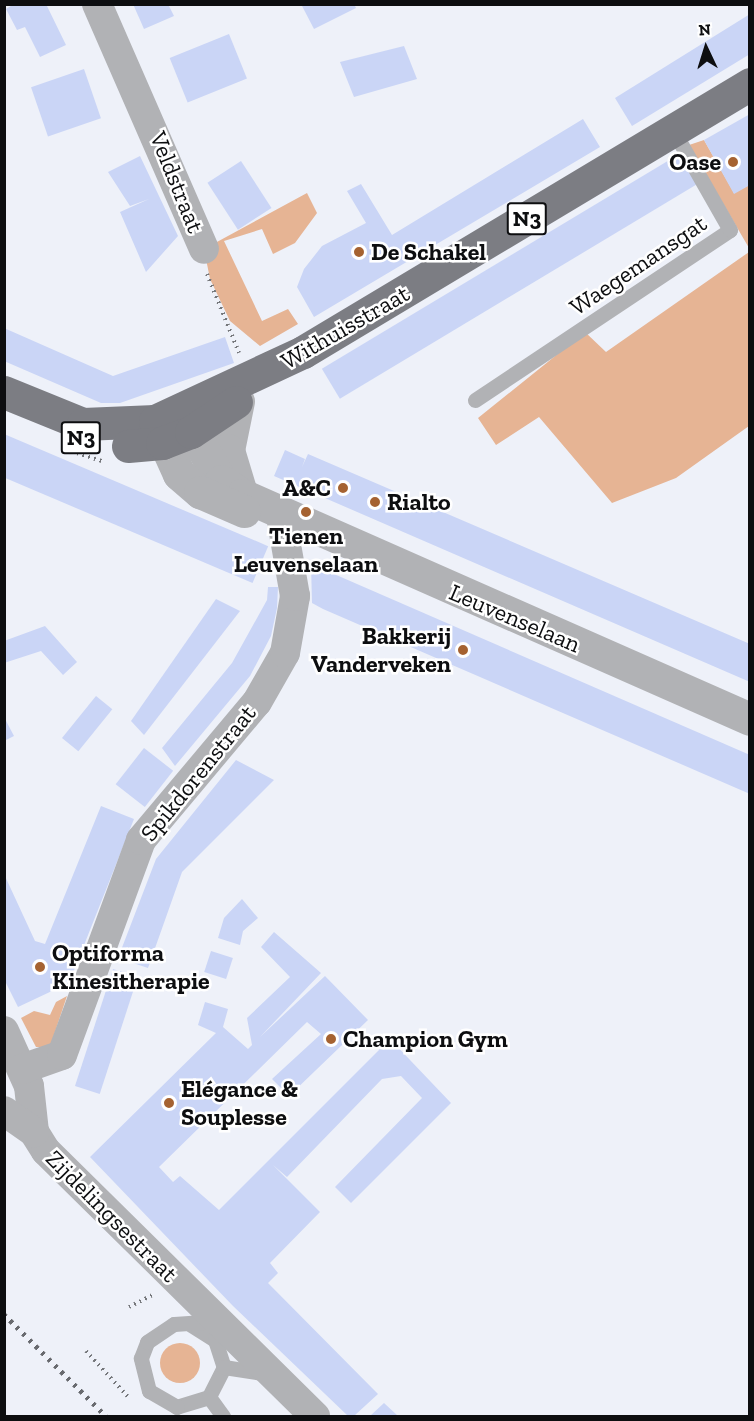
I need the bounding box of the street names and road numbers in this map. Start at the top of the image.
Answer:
street label: Veldstraat [144,127,210,237]
road number: N3 [506,200,548,238]
street label: Waegemansgat [564,209,712,321]
street label: Withuisstraat [276,279,414,375]
road number: N3 [60,419,102,457]
street label: Leuvenselaan [445,577,585,659]
street label: Spikdorenstraat [134,699,262,847]
street label: Zijdelingsestraat [40,1144,184,1288]

